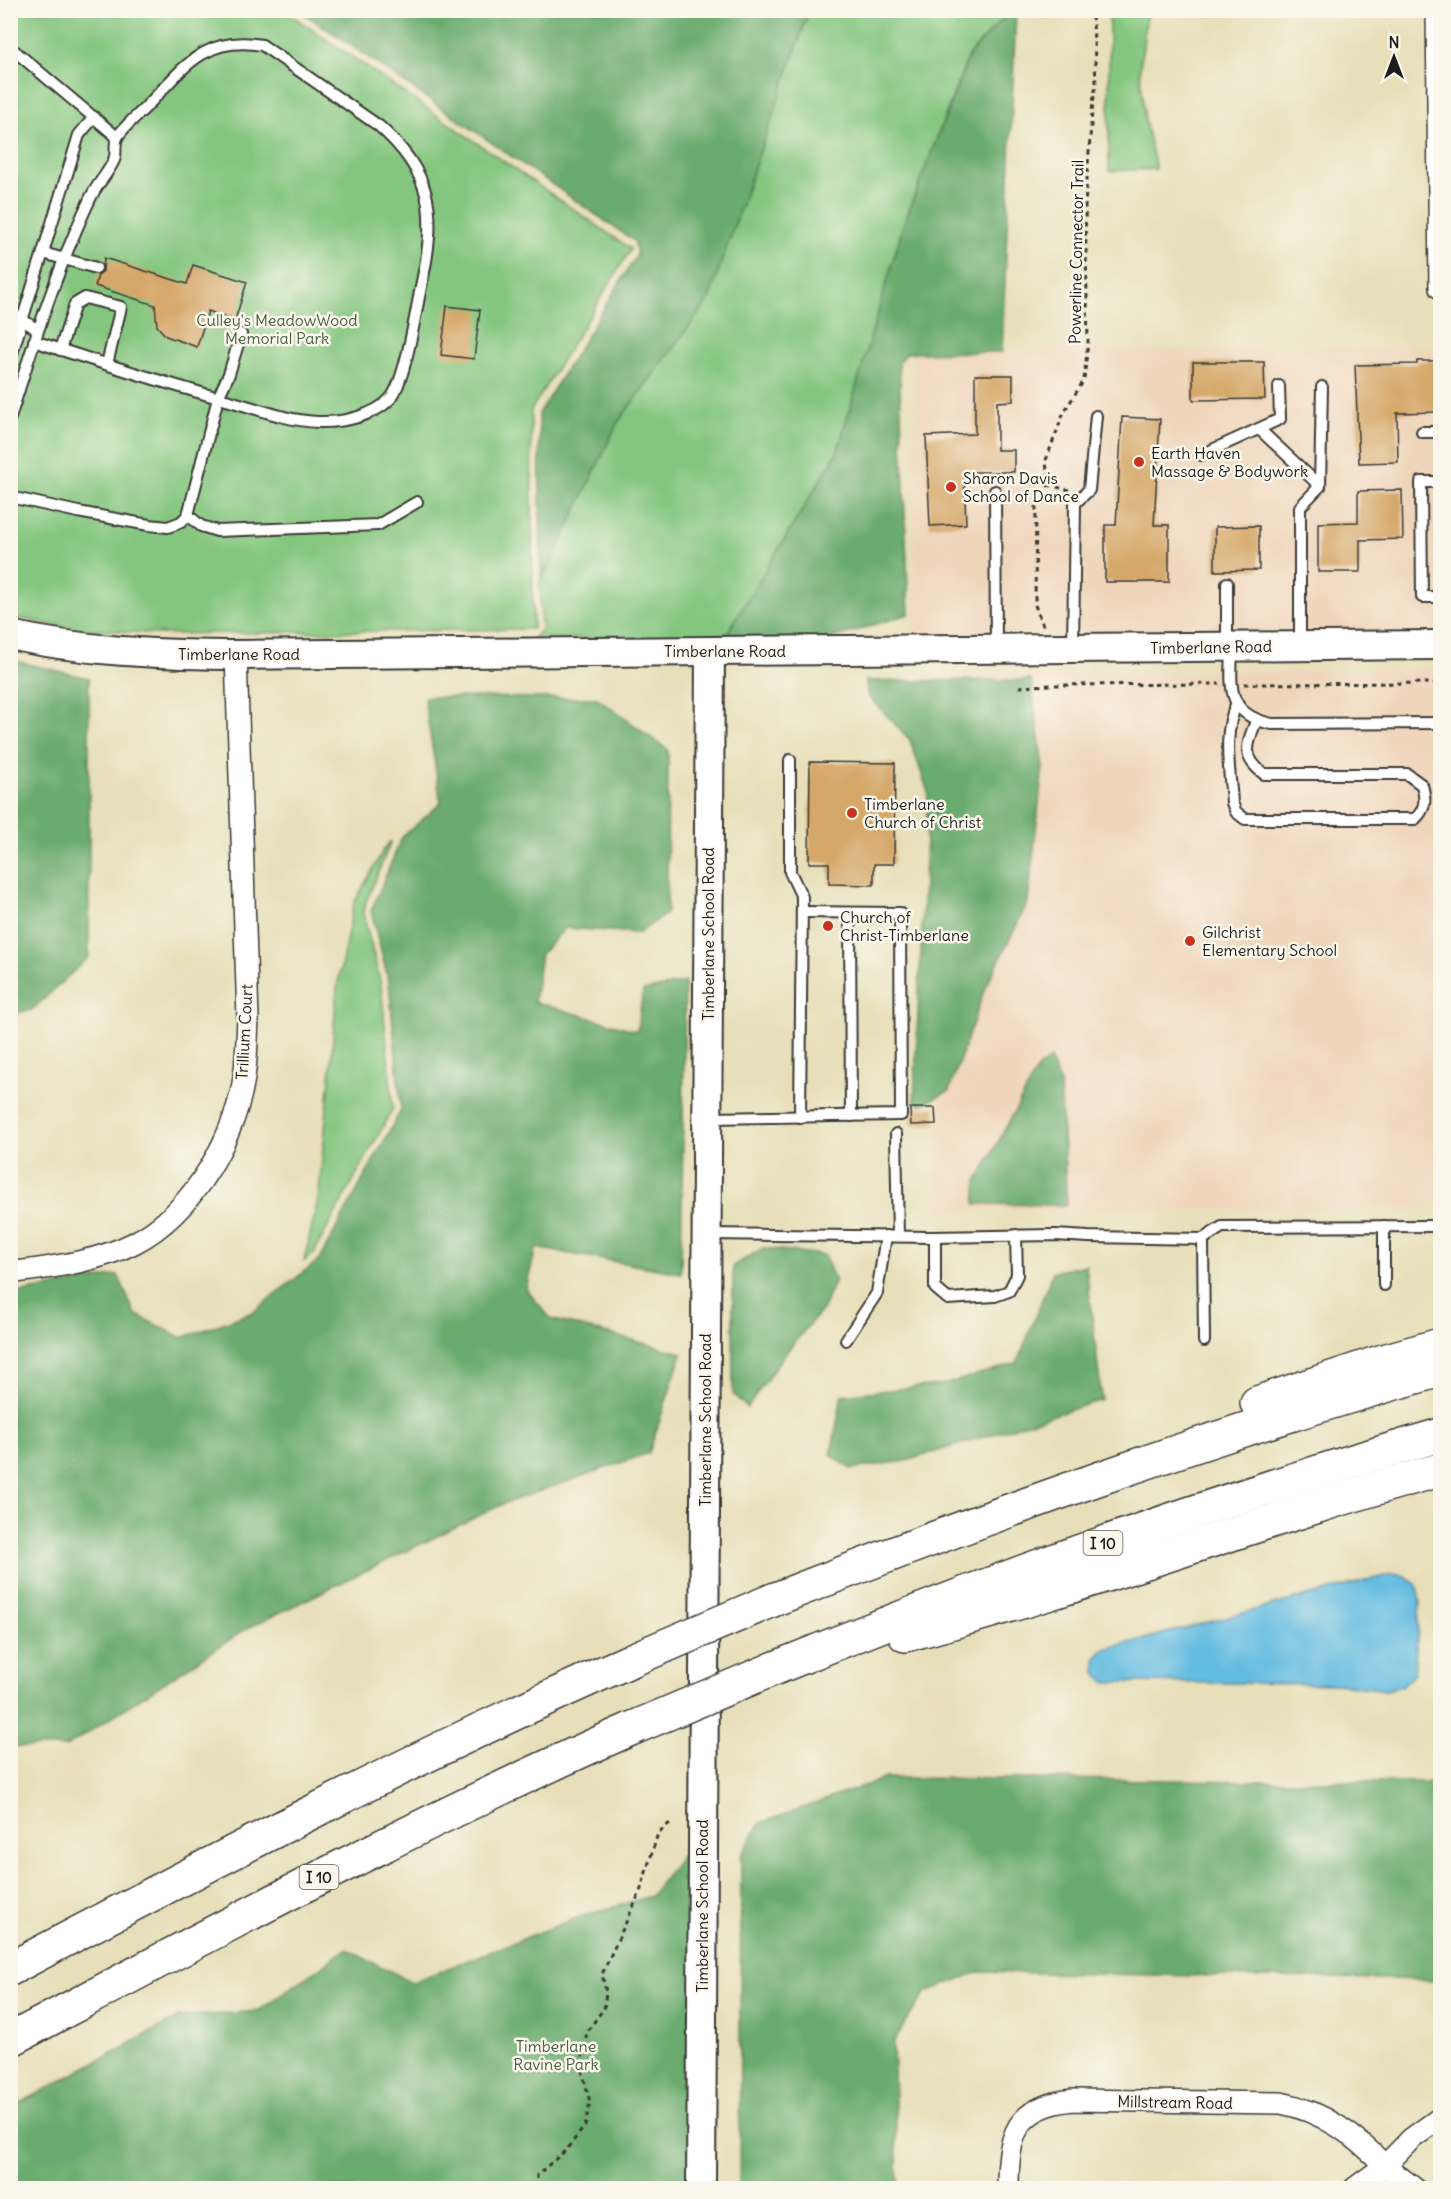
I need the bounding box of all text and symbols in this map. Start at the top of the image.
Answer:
north arrow [1364,27,1424,87]
text: N [1388,32,1400,52]
street label: Powerline Connector Trail [1064,160,1088,344]
park label: Culley's MeadowWood Memorial Park [196,310,358,348]
place label: Earth Haven Massage & Bodywork [1151,443,1308,481]
marker: Earth Haven Massage & Bodywork [1132,455,1146,469]
place label: Sharon Davis School of Dance [963,468,1079,506]
marker: Sharon Davis School of Dance [944,480,958,494]
street label: Timberlane Road [1150,636,1272,658]
street label: Timberlane Road [664,641,786,661]
street label: Timberlane Road [178,644,300,664]
place label: Timberlane Church of Christ [864,794,982,832]
marker: Timberlane Church of Christ [845,806,859,820]
street label: Timberlane School Road [698,847,718,1021]
place label: Church of Christ-Timberlane [840,907,969,945]
marker: Church of Christ-Timberlane [821,919,835,933]
place label: Gilchrist Elementary School [1202,922,1337,960]
marker: Gilchrist Elementary School [1183,934,1197,948]
street label: Trillium Court [232,983,257,1080]
street label: Timberlane School Road [695,1333,715,1507]
road number: I 10 [1084,1531,1122,1555]
street label: Timberlane School Road [692,1819,712,1993]
road number: I 10 [300,1865,338,1889]
park label: Timberlane Ravine Park [513,2036,599,2074]
street label: Millstream Road [1117,2091,1233,2113]

